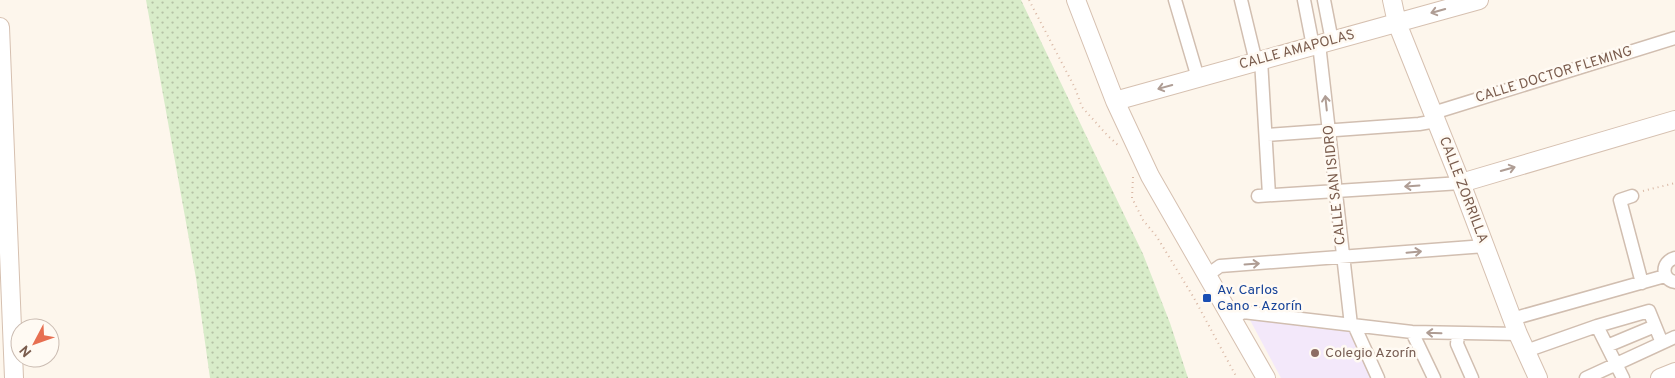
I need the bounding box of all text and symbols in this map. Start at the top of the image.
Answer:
one-way arrow [1430,7,1446,17]
street label: CALLE AMAPOLAS [1237,26,1357,74]
street label: CALLE DOCTOR FLEMING [1474,43,1634,107]
one-way arrow [1157,83,1173,92]
one-way arrow [1321,95,1331,111]
street label: CALLE SAN ISIDRO [1320,124,1350,246]
street label: CALLE ZORRILLA [1435,134,1491,246]
one-way arrow [1499,164,1515,173]
one-way arrow [1405,182,1421,191]
one-way arrow [1406,247,1422,257]
one-way arrow [1244,260,1260,269]
place label: Av. Carlos Cano - Azorín [1217,282,1302,315]
marker: Av. Carlos Cano - Azorín [1201,292,1213,304]
north arrow [10,318,60,368]
one-way arrow [1427,328,1443,338]
text: N [17,341,36,360]
place label: Colegio Azorín [1325,345,1416,362]
marker: Colegio Azorín [1309,347,1321,359]

